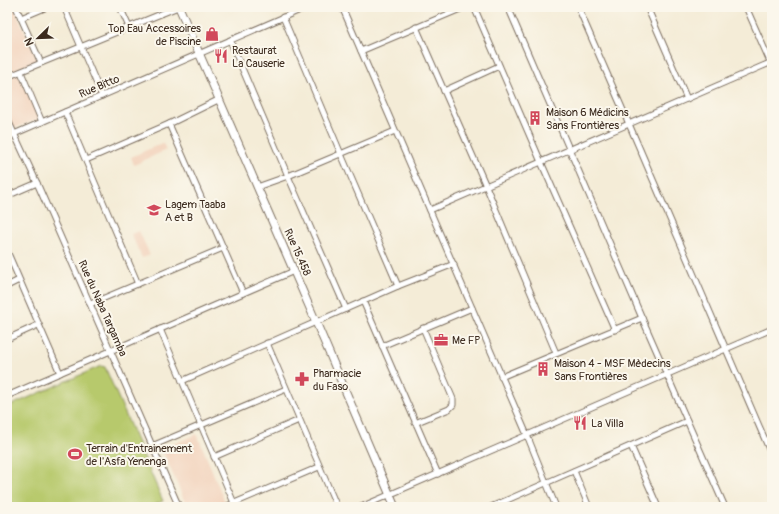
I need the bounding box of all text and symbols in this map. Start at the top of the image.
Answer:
north arrow [18,18,58,58]
place label: Top Eau Accessoires de Piscine [108,22,202,48]
shop icon: Top Eau Accessoires de Piscine [204,26,220,42]
text: N [22,35,37,48]
place label: Restaurat La Causerie [232,44,285,70]
restaurant icon: Restaurat La Causerie [213,48,229,64]
street label: Rue Bitto [77,72,121,101]
place label: Maison 6 Médicins Sans Frontières [546,106,629,132]
building icon: Maison 6 Médicins Sans Frontières [527,110,543,126]
place label: Lagem Taaba A et B [165,198,226,224]
school or university icon: Lagem Taaba A et B [146,202,162,218]
street label: Rue 15.458 [281,227,314,278]
street label: Rue du Naba Targamba [75,258,130,358]
office icon: Me FP [433,332,449,348]
place label: Me FP [452,334,480,347]
place label: Maison 4 - MSF Mèdecins Sans Frontières [554,357,671,383]
building icon: Maison 4 - MSF Mèdecins Sans Frontières [535,361,551,377]
place label: Pharmacie du Faso [313,367,362,393]
pharmacy icon: Pharmacie du Faso [294,371,310,387]
restaurant icon: La Villa [572,415,588,431]
place label: La Villa [591,417,624,430]
place label: Terrain d'Entrainement de l'Asfa Yenenga [86,442,193,468]
sports icon: Terrain d'Entrainement de l'Asfa Yenenga [67,446,83,462]

